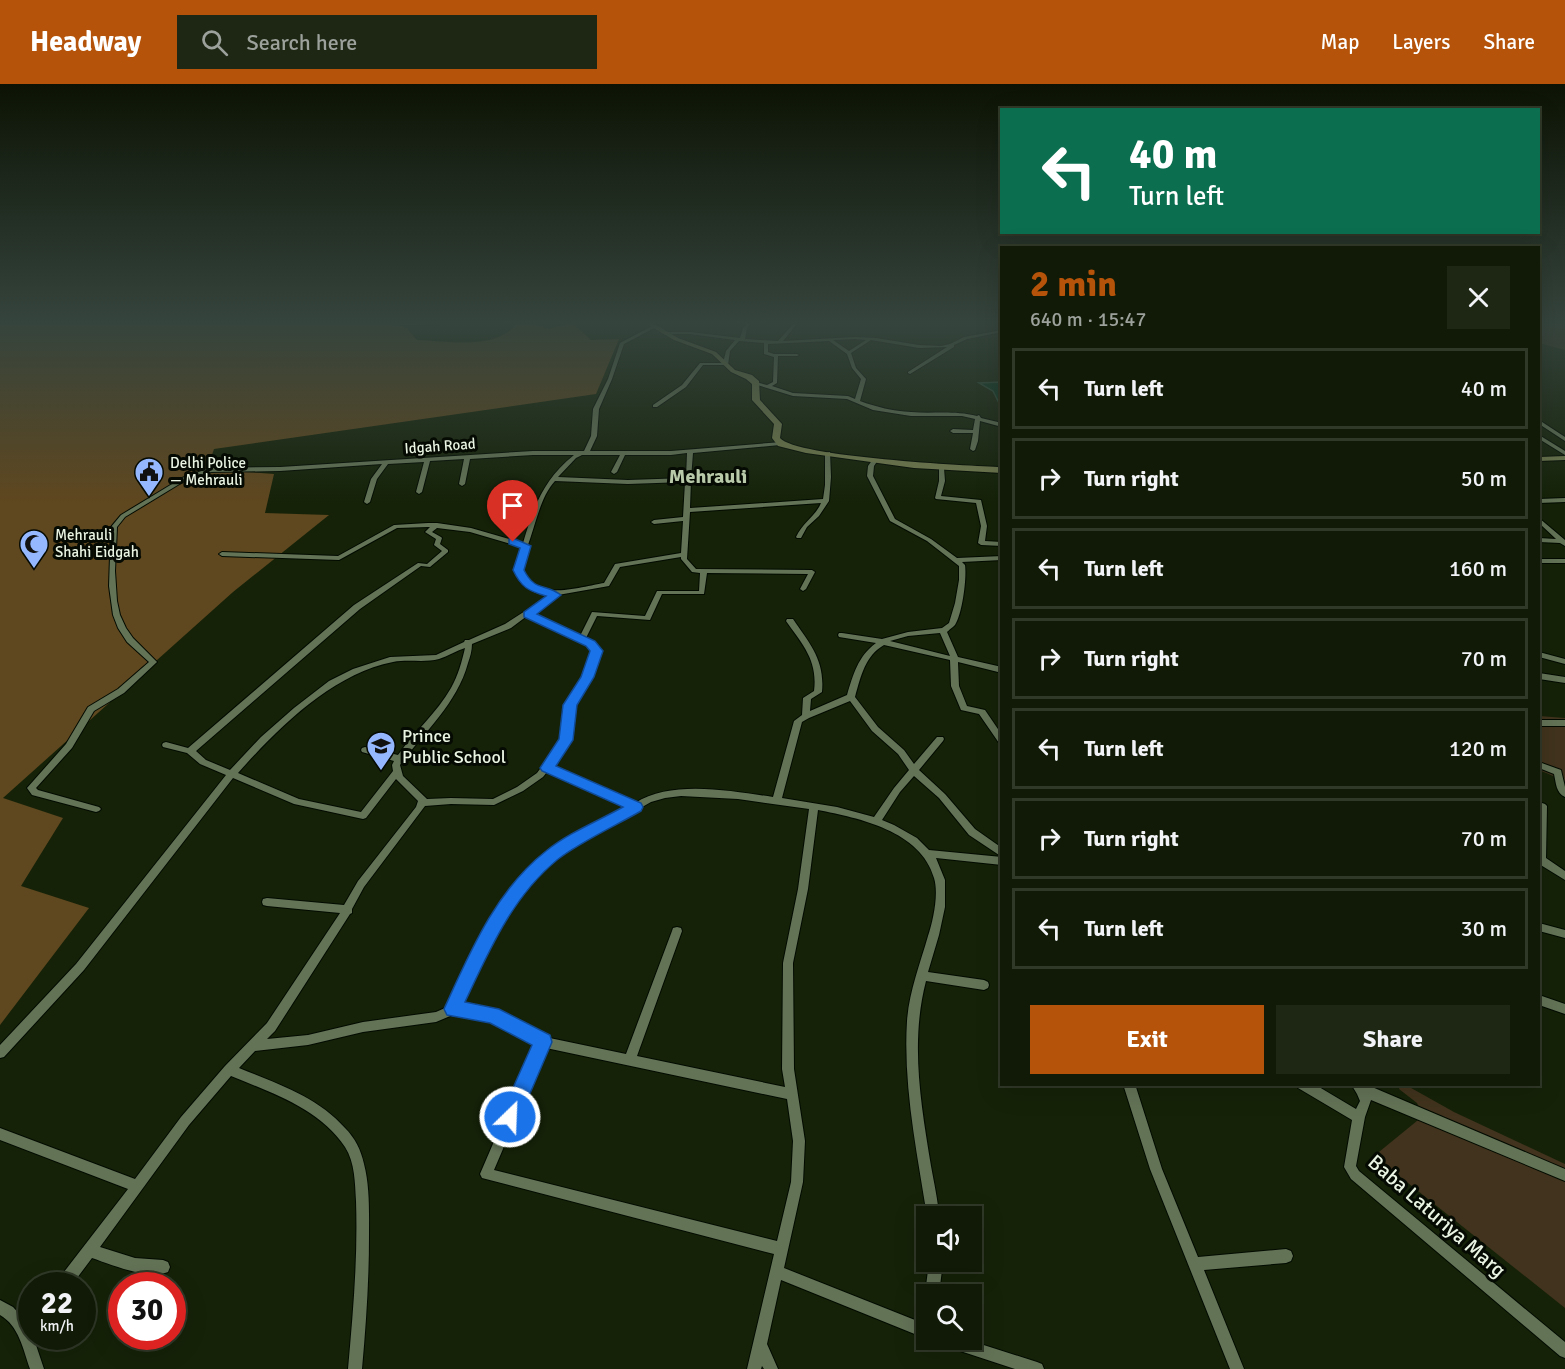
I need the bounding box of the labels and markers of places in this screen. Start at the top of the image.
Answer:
place label: Delhi Police — Mehrauli [170,454,246,489]
public building icon: Delhi Police — Mehrauli [133,456,165,498]
pin [487,480,538,542]
place label: Mehrauli Shahi Eidgah [55,526,139,561]
mosque icon: Mehrauli Shahi Eidgah [18,528,50,570]
place label: Prince Public School [402,725,506,768]
school or university icon: Prince Public School [365,730,397,772]

